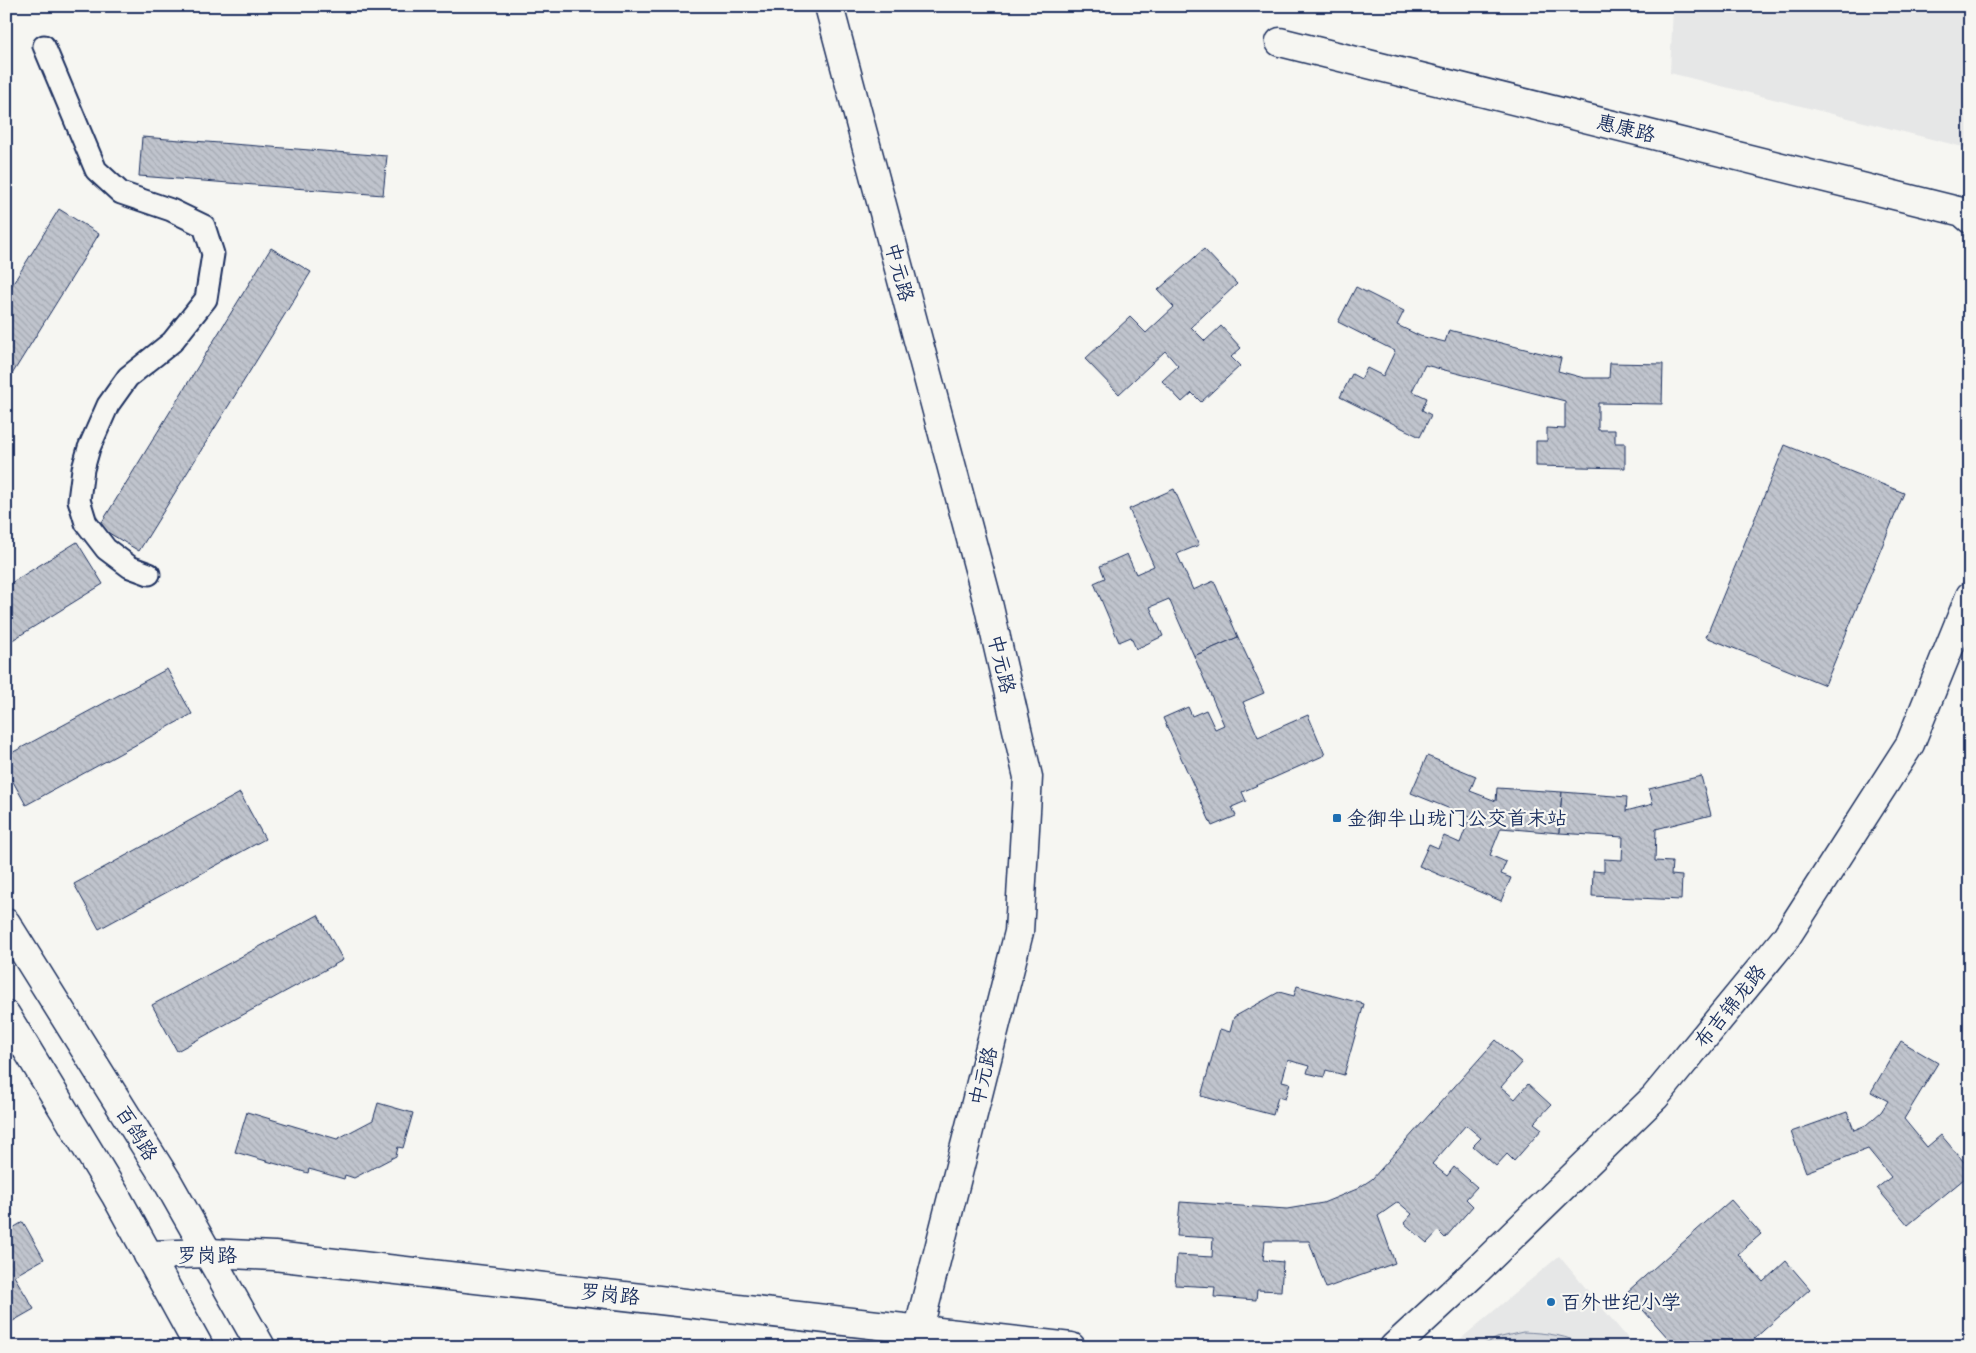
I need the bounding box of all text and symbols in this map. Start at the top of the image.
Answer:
street label: 惠康路 [1593,109,1659,152]
street label: 中元路 [876,240,920,306]
street label: 中元路 [979,632,1021,698]
place label: 金御半山珑门公交首末站 [1347,806,1567,835]
marker: 金御半山珑门公交首末站 [1331,812,1343,824]
street label: 布吉锦龙路 [1689,959,1775,1056]
street label: 中元路 [964,1043,1007,1109]
street label: 百鸽路 [107,1101,164,1168]
street label: 罗岗路 [177,1243,238,1272]
street label: 罗岗路 [578,1279,642,1314]
place label: 百外世纪小学 [1561,1290,1681,1319]
marker: 百外世纪小学 [1545,1296,1557,1308]

